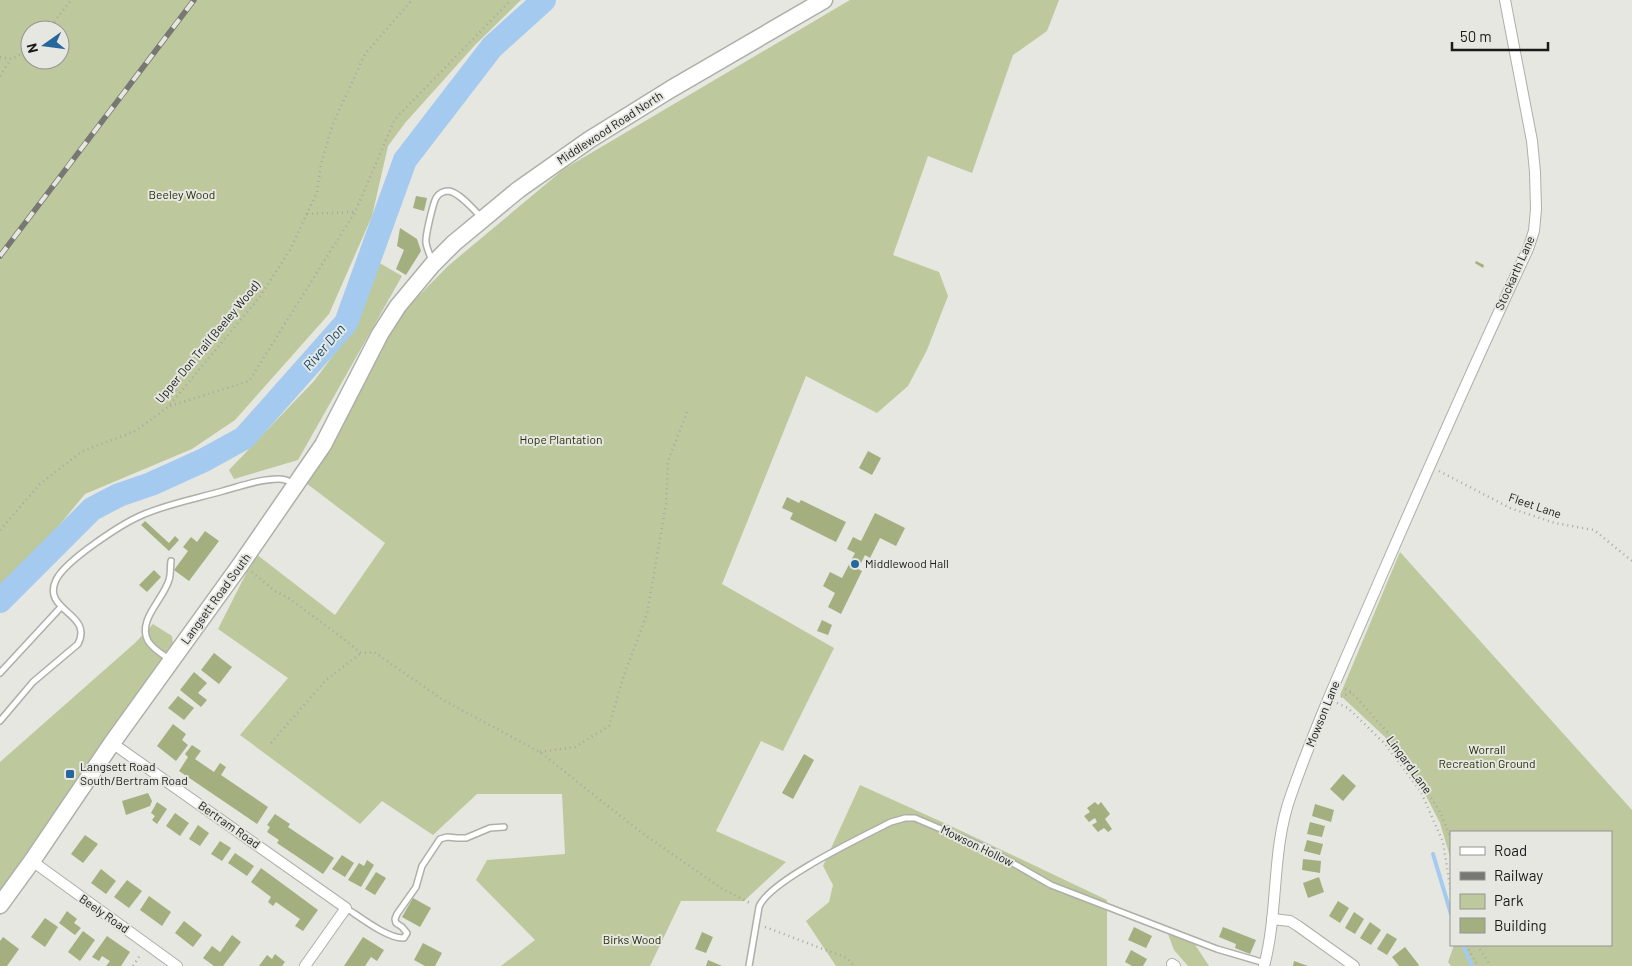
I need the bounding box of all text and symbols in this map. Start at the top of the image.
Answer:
north arrow [20,20,70,70]
scale bar [1452,20,1548,52]
text: 50 m [1460,27,1492,45]
text: N [23,42,41,55]
street label: Middlewood Road North [554,88,665,167]
park label: Beeley Wood [149,187,215,201]
street label: Stockarth Lane [1492,233,1537,312]
street label: Upper Don Trail (Beeley Wood) [152,277,263,405]
water label: River Don [299,320,348,373]
park label: Hope Plantation [519,432,603,446]
street label: Fleet Lane [1507,490,1564,521]
street label: Langsett Road South [178,550,253,647]
place label: Middlewood Hall [865,556,949,570]
marker: Middlewood Hall [849,558,861,570]
street label: Mowson Lane [1302,679,1342,749]
street label: Lingard Lane [1384,733,1435,796]
park label: Worrall Recreation Ground [1438,742,1536,770]
place label: Langsett Road South/Bertram Road [80,759,188,787]
marker: Langsett Road South/Bertram Road [64,768,76,780]
street label: Bertram Road [196,798,263,851]
street label: Mowson Hollow [939,821,1016,869]
legend [1450,831,1612,946]
text: Road [1494,841,1527,859]
text: Railway [1494,866,1543,884]
street label: Beely Road [77,891,132,935]
text: Park [1494,891,1524,909]
text: Building [1494,916,1547,934]
park label: Birks Wood [603,932,661,946]

